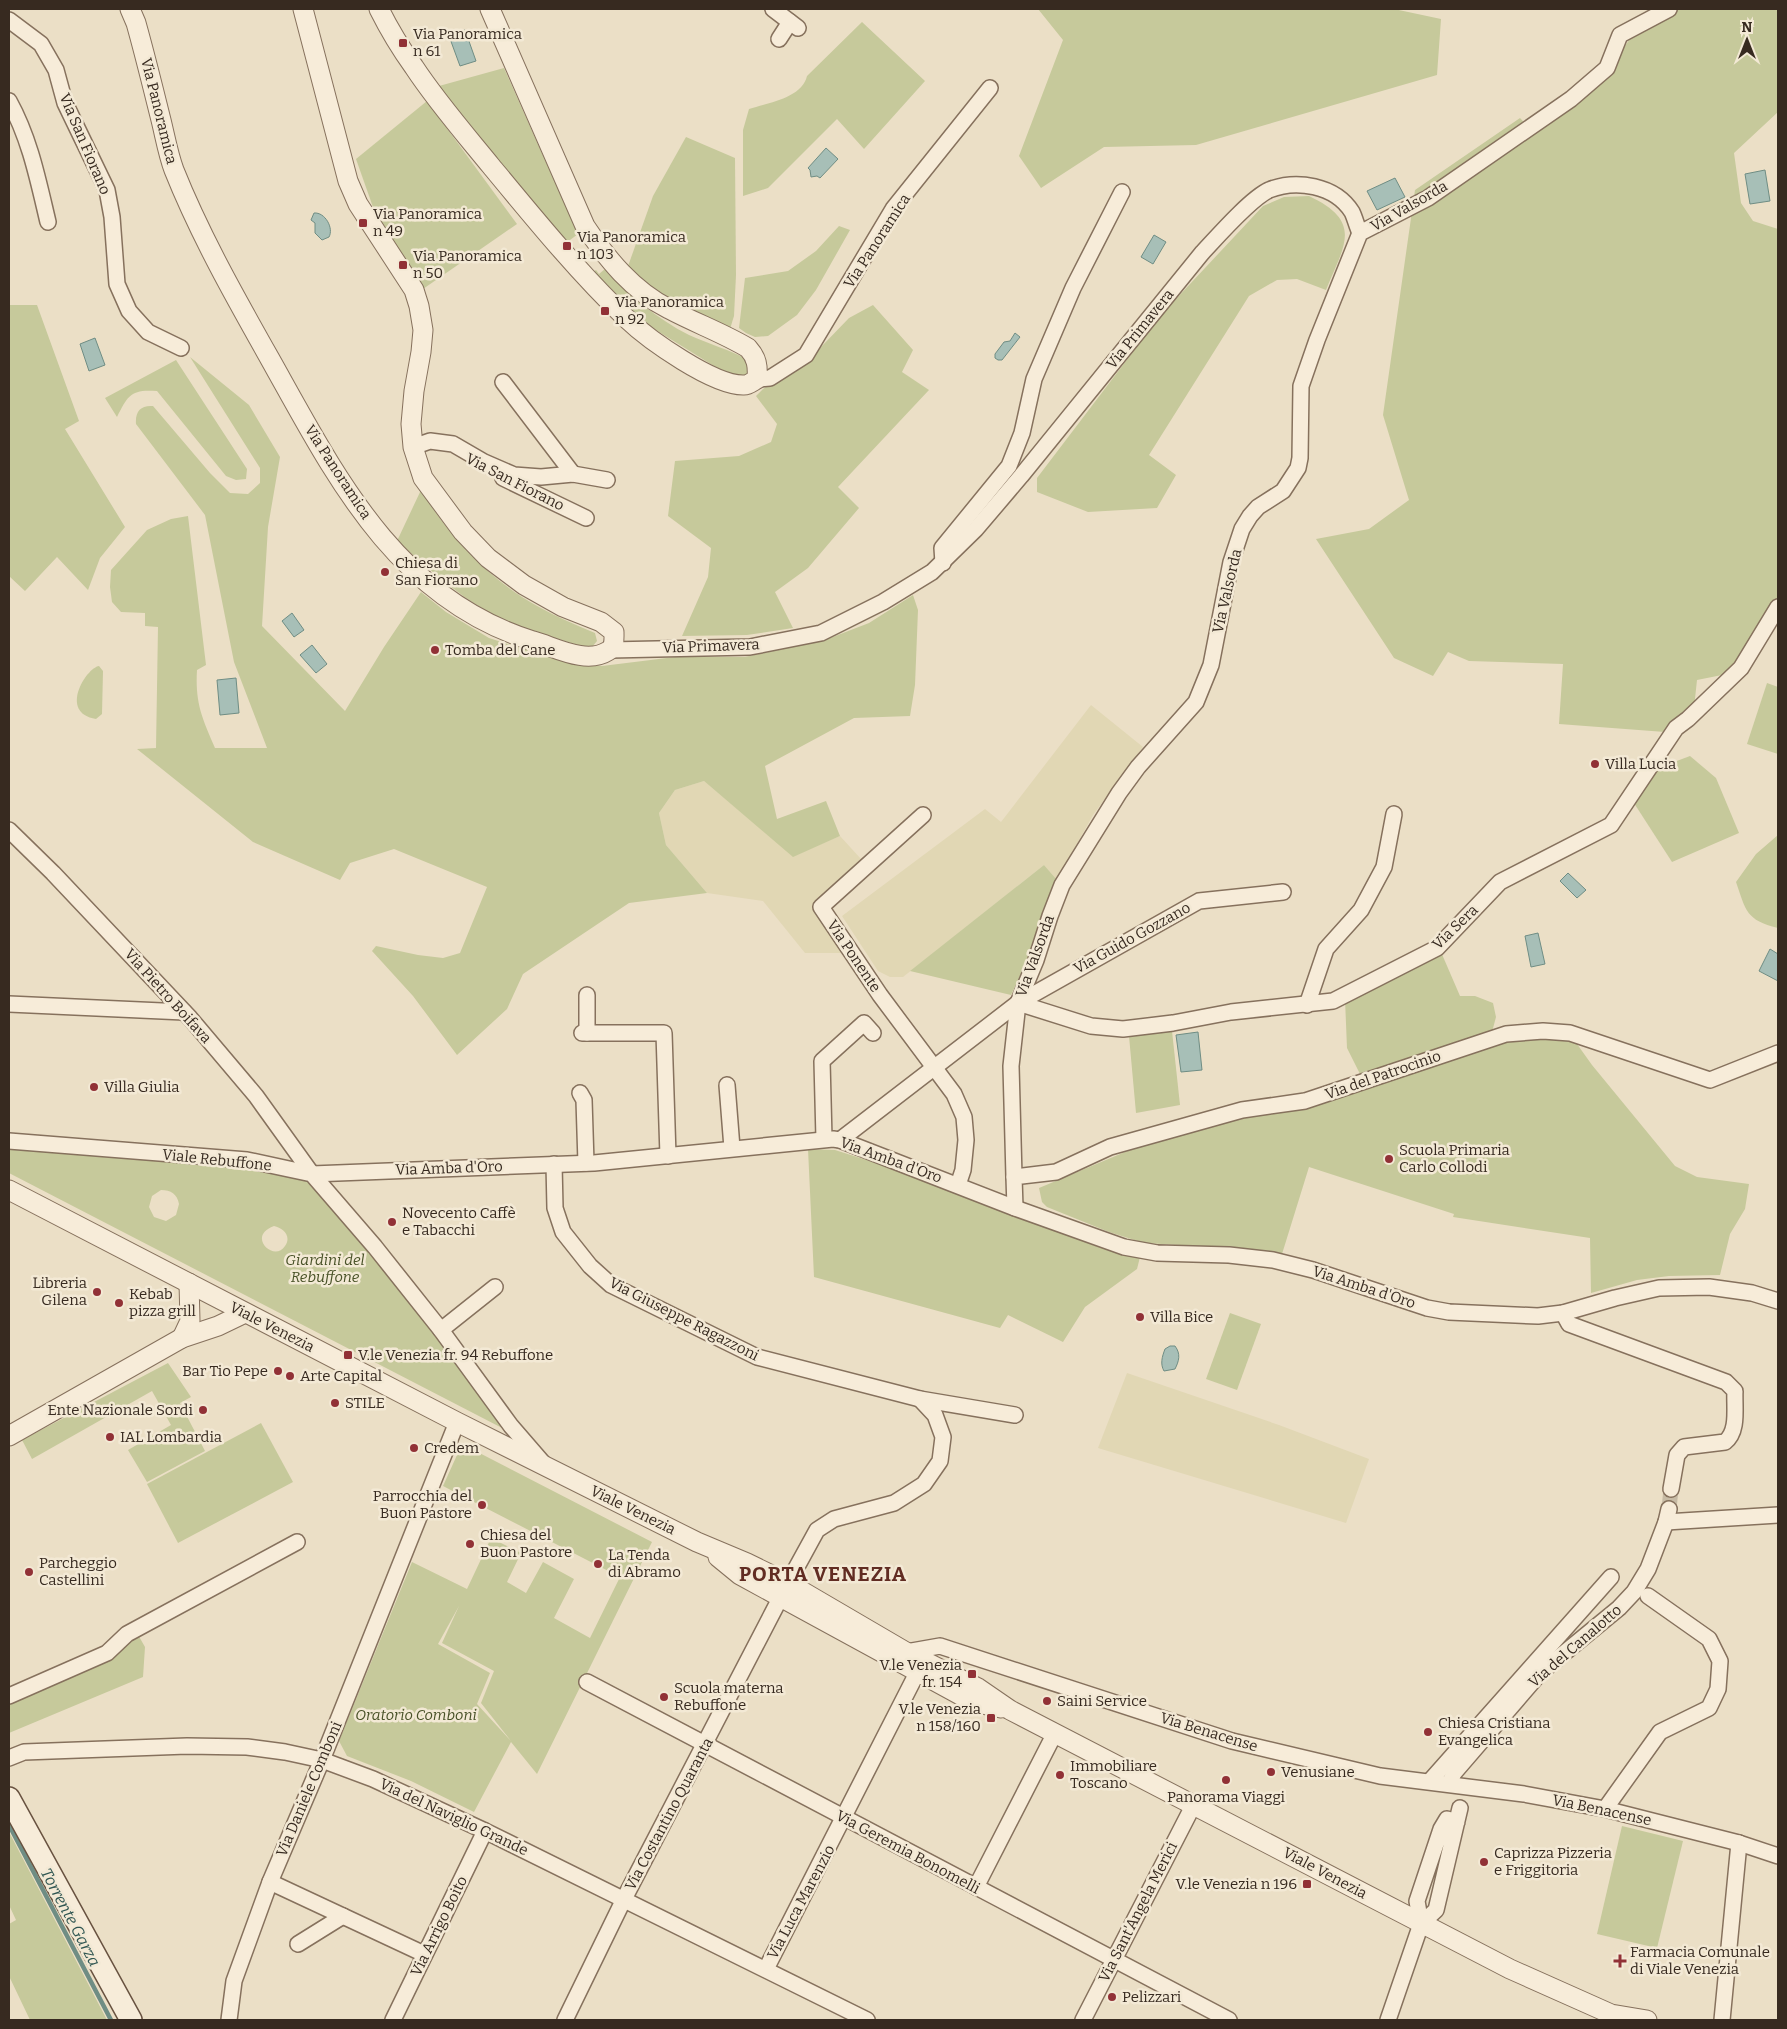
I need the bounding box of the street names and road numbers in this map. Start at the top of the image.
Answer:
street label: Via Panoramica [137,56,181,166]
street label: Via San Fiorano [56,91,114,197]
street label: Via Valsorda [1367,177,1451,235]
street label: Via Panoramica [840,190,914,292]
street label: Via Primavera [1102,286,1178,372]
street label: Via Panoramica [301,421,375,523]
street label: Via San Fiorano [463,449,567,515]
street label: Via Valsorda [1209,547,1245,635]
street label: Via Primavera [662,635,760,657]
street label: Via Guido Gozzano [1070,898,1194,978]
street label: Via Sera [1428,901,1482,953]
street label: Via Valsorda [1012,913,1058,999]
street label: Via Ponente [823,917,885,995]
street label: Via Pietro Boifava [121,945,215,1047]
street label: Via del Patrocinio [1323,1047,1443,1103]
street label: Via Amba d'Oro [838,1133,944,1187]
street label: Viale Rebuffone [161,1145,273,1175]
street label: Via Amba d'Oro [395,1157,503,1179]
street label: Via Amba d'Oro [1310,1262,1418,1312]
street label: Via Giuseppe Ragazzoni [606,1273,762,1365]
street label: Viale Venezia [227,1298,317,1356]
street label: Viale Venezia [587,1482,679,1538]
street label: Via del Canalotto [1525,1601,1625,1691]
street label: Via Benacense [1158,1709,1260,1755]
street label: Via Daniele Comboni [272,1718,346,1859]
street label: Via Costantino Quaranta [621,1735,717,1893]
street label: Via del Naviglio Grande [377,1775,531,1859]
street label: Via Benacense [1551,1791,1653,1829]
street label: Via Geremia Bonomelli [833,1806,984,1898]
street label: Via Sant'Angela Merici [1095,1838,1181,1985]
street label: Via Luca Marenzio [763,1842,839,1962]
street label: Viale Venezia [1280,1843,1370,1903]
street label: Via Arrigo Boito [407,1873,471,1979]

